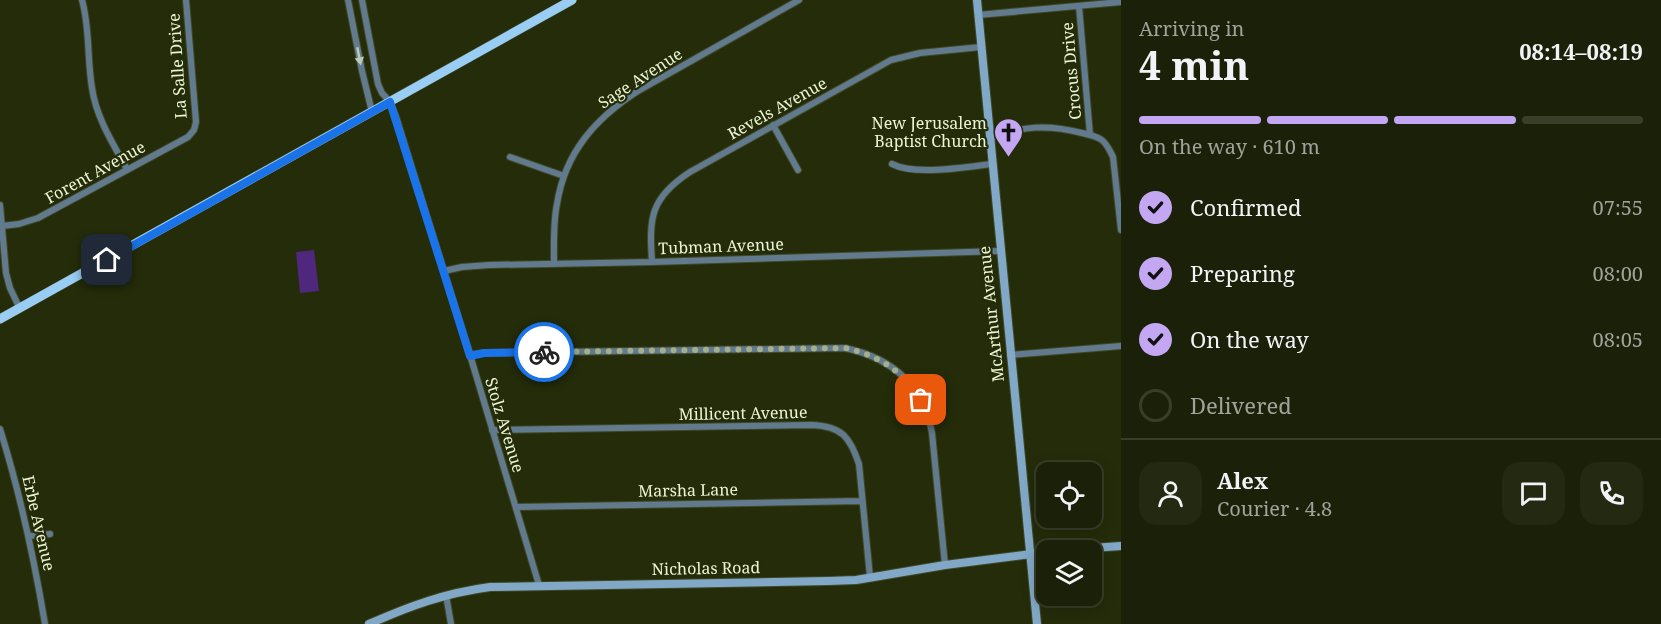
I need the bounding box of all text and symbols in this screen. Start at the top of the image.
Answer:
street label: La Salle Drive [162,13,192,119]
text: Arriving in [1139,15,1244,42]
street label: Crocus Drive [1056,21,1086,121]
text: 08:14–08:19 [1519,36,1643,66]
text: 4 min [1139,38,1249,91]
street label: Sage Avenue [594,43,686,113]
one-way arrow [355,47,364,66]
street label: Revels Avenue [723,72,831,144]
place label: New Jerusalem Baptist Church [871,112,987,152]
church icon: New Jerusalem Baptist Church [992,116,1024,158]
text: On the way · 610 m [1139,133,1320,160]
street label: Forent Avenue [41,135,149,209]
icon: check [1139,191,1172,224]
text: Confirmed [1190,192,1301,222]
text: 07:55 [1593,194,1643,221]
street label: Tubman Avenue [658,233,784,259]
pin [81,234,132,285]
icon: home [90,243,123,276]
street label: McArthur Avenue [973,245,1009,383]
icon: check [1139,257,1172,290]
text: Preparing [1190,258,1295,288]
text: 08:00 [1593,260,1643,287]
courier [514,322,574,382]
icon: check [1139,323,1172,356]
text: On the way [1190,324,1309,354]
text: 08:05 [1593,326,1643,353]
icon: bike [528,336,561,369]
pin [895,374,946,425]
street label: Stolz Avenue [480,375,530,475]
icon: bag [904,383,937,416]
text: Delivered [1190,390,1292,420]
street label: Millicent Avenue [678,401,808,425]
map controls [1036,462,1102,606]
button: locate [1036,462,1102,528]
button: person [1139,462,1202,525]
button: chat [1502,462,1565,525]
button: phone [1580,462,1643,525]
text: Alex [1217,465,1268,495]
street label: Erbe Avenue [17,473,61,573]
street label: Marsha Lane [638,478,738,502]
text: Courier · 4.8 [1217,495,1332,522]
button: layers [1036,540,1102,606]
street label: Nicholas Road [652,556,761,580]

